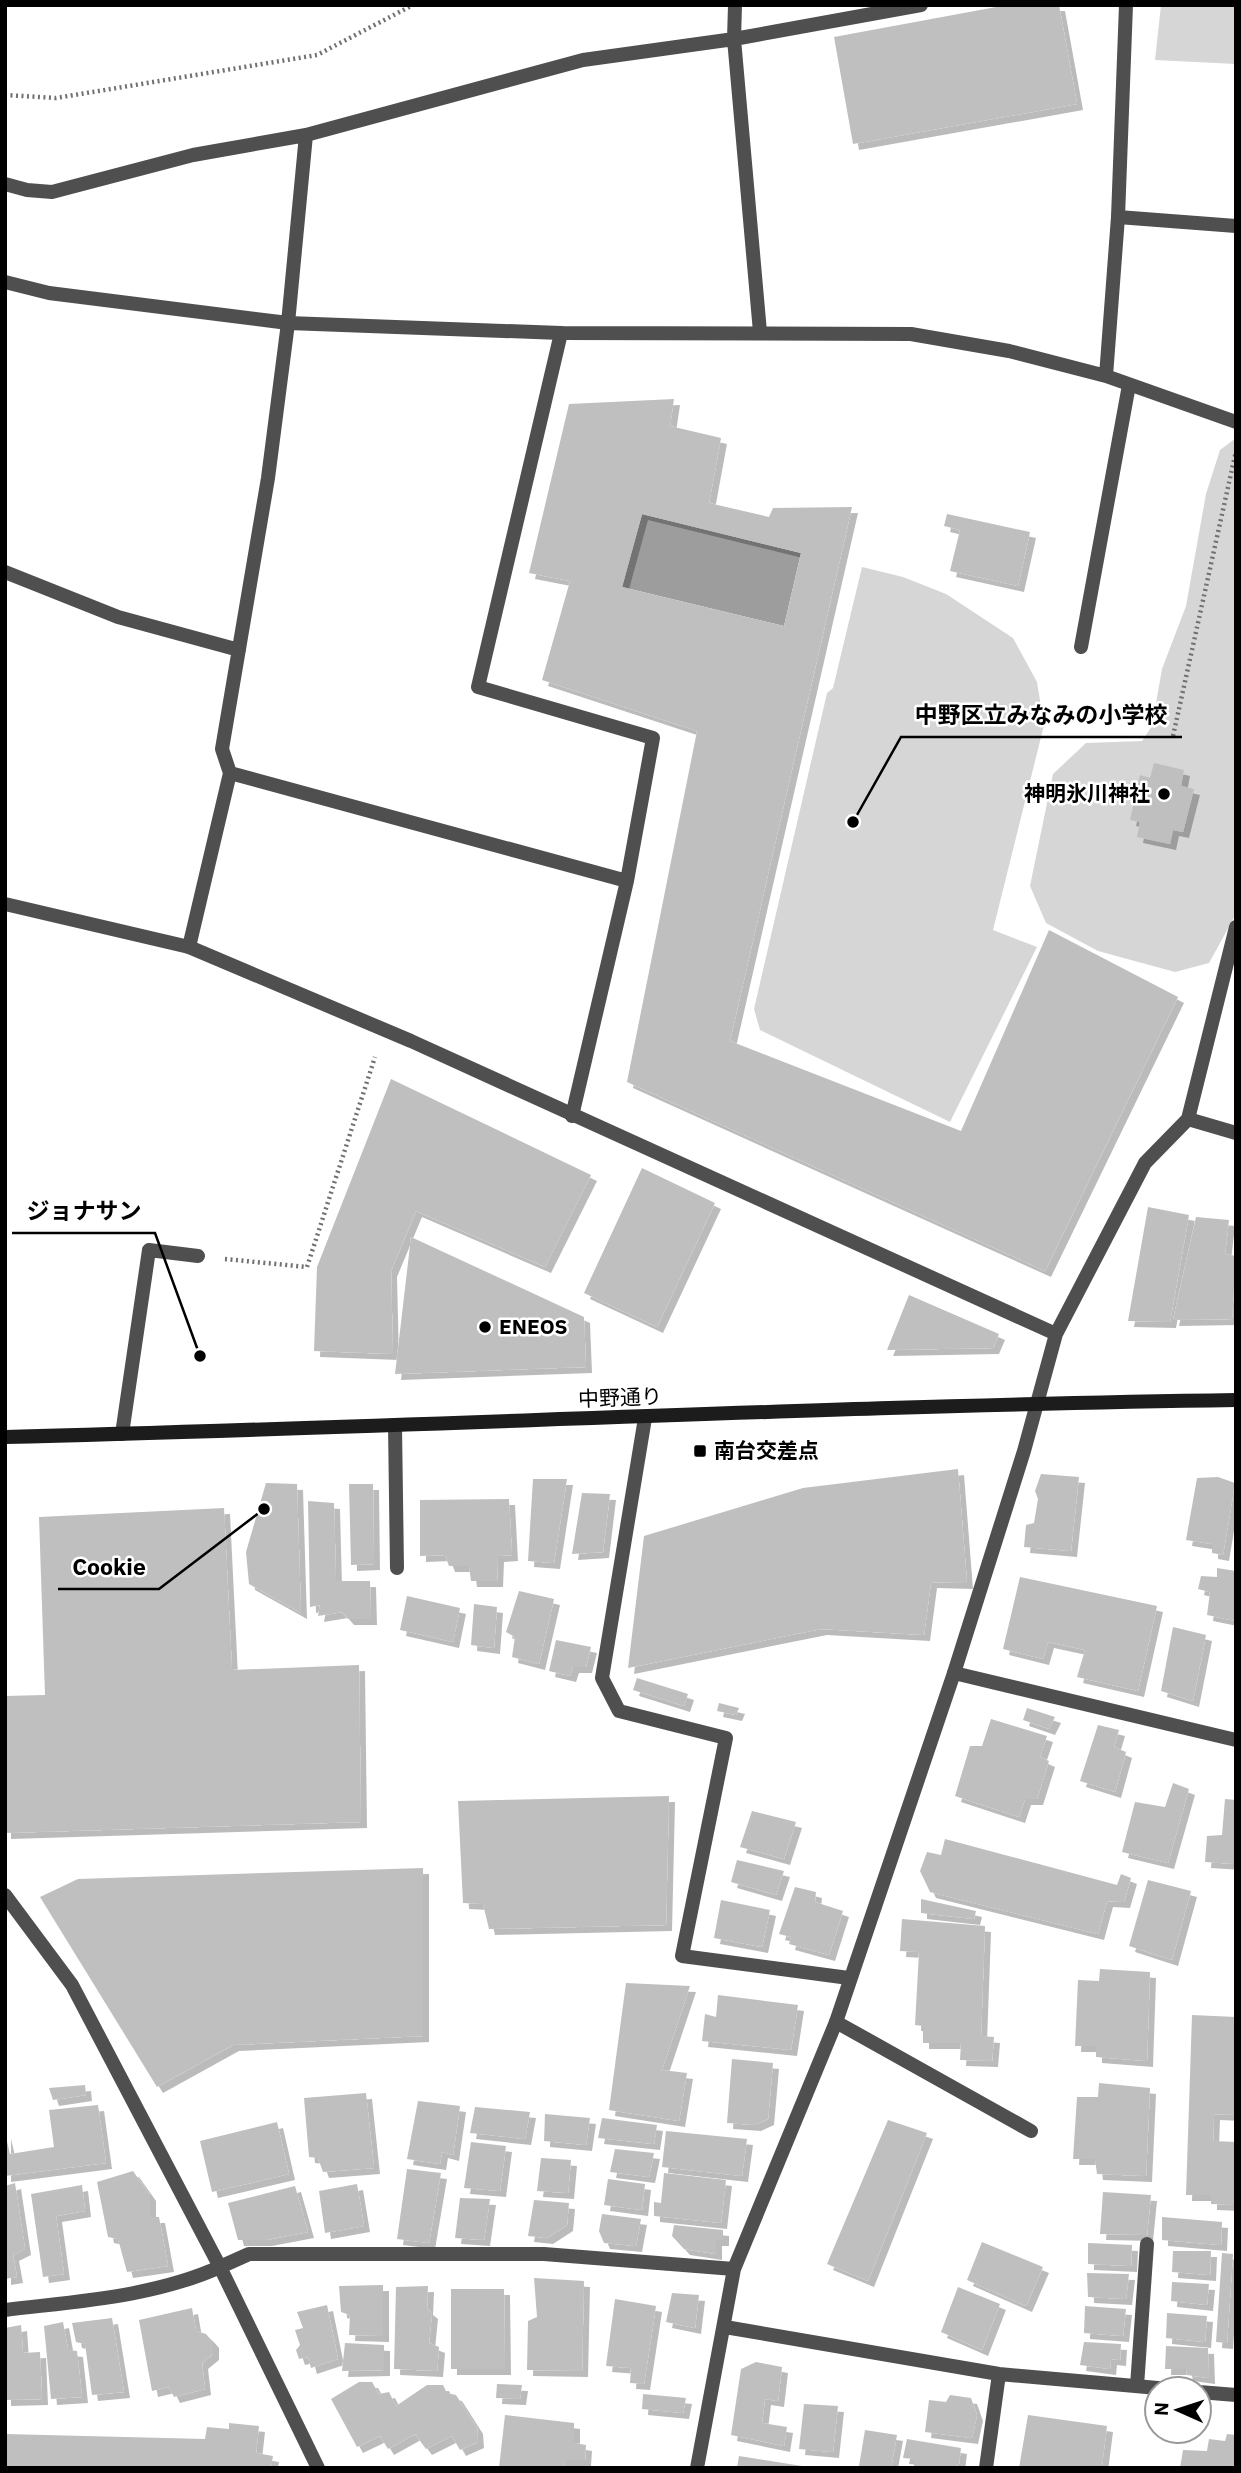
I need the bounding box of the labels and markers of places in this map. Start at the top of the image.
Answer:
callout: 中野区立みなみの小学校 [901,693,1182,737]
place label: 神明氷川神社 [1024,779,1150,807]
marker: 神明氷川神社 [1156,786,1172,802]
callout: ジョナサン [12,1189,155,1233]
place label: ENEOS [499,1312,568,1340]
marker: ENEOS [477,1319,493,1335]
place label: 南台交差点 [714,1436,819,1464]
marker: 南台交差点 [692,1443,708,1459]
callout: Cookie [58,1545,159,1589]

